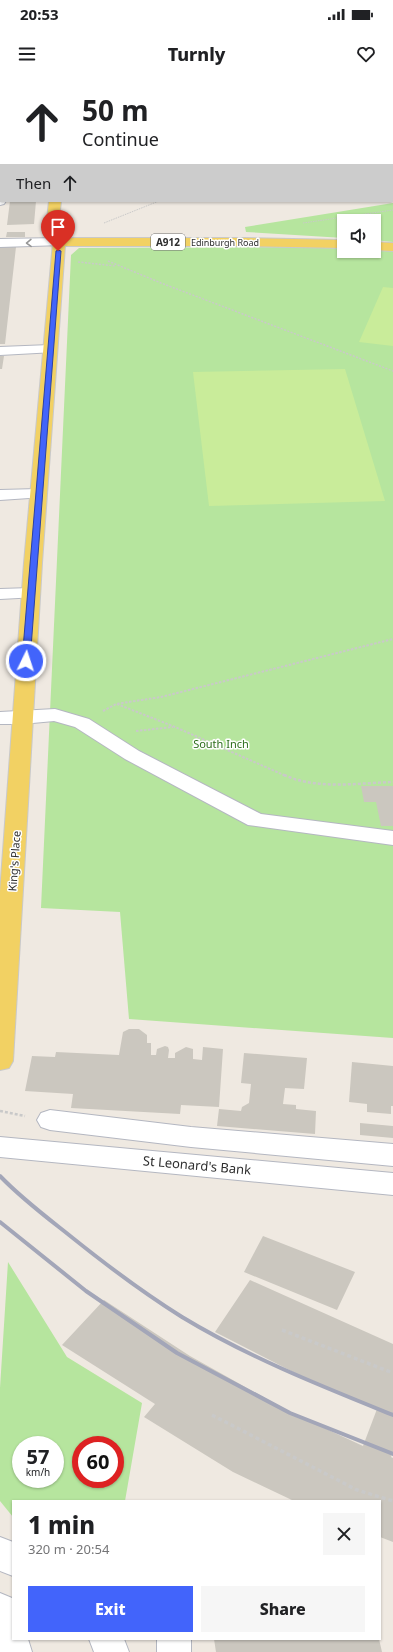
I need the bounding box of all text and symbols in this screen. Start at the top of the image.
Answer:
text: 20:53 [20,4,59,24]
text: Turnly [168,42,225,66]
icon: menu [16,43,38,65]
icon: heart [355,43,377,65]
text: 50 m [82,91,149,129]
icon: ahead [16,96,68,148]
text: Continue [82,127,159,151]
icon: ahead [59,172,81,194]
text: Then [16,173,51,193]
pin [41,210,75,251]
map controls [337,214,381,258]
button: sound [337,214,381,258]
icon: arrive [47,216,69,238]
road number: A912 [151,234,185,250]
street label: Edinburgh Road [191,236,259,249]
one-way arrow [26,239,32,247]
position arrow [5,640,47,682]
park label: South Inch [193,736,249,751]
street label: King's Place [4,830,24,892]
street label: St Leonard's Bank [142,1151,252,1179]
speed limit sign: 60 [72,1436,124,1488]
text: 57 [27,1443,49,1470]
text: km/h [26,1465,50,1479]
text: 1 min [28,1508,95,1541]
button: close [323,1513,365,1555]
text: 320 m · 20:54 [28,1540,109,1558]
button: Exit [28,1586,193,1632]
button: Share [201,1586,365,1632]

